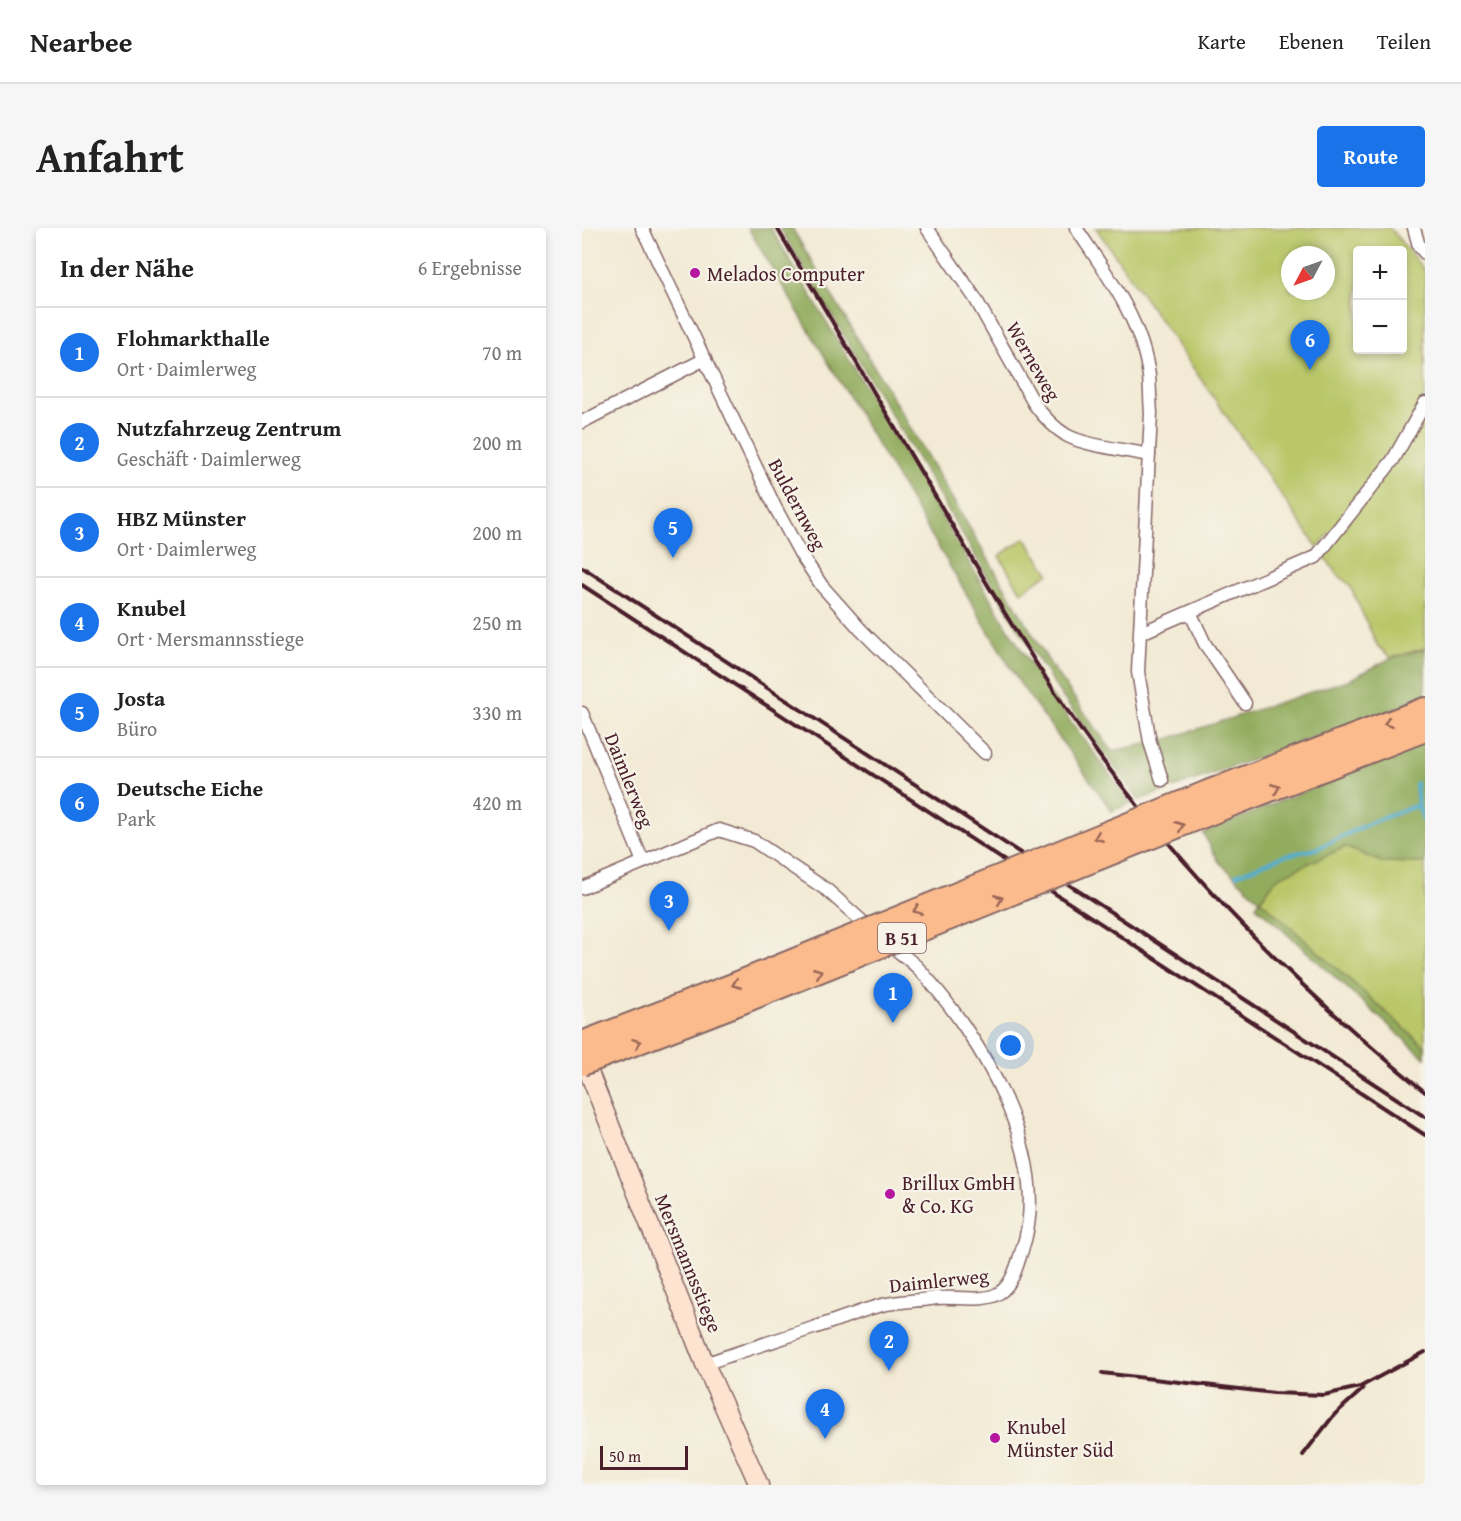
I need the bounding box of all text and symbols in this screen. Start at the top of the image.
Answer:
text: Nearbee [30,21,133,62]
text: Karte [1198,26,1246,57]
text: Ebenen [1279,26,1344,57]
text: Teilen [1377,26,1431,57]
text: Anfahrt [36,126,184,187]
button: Route [1317,126,1425,187]
north arrow [1281,246,1335,300]
map controls [1353,246,1407,354]
button: + [1353,246,1407,300]
text: In der Nähe [60,248,194,287]
text: 6 Ergebnisse [418,253,522,282]
place label: Melados Computer [707,259,865,288]
marker: Melados Computer [688,266,702,280]
button: − [1353,300,1407,354]
street label: Werneweg [1000,316,1068,406]
pin: 6 [1290,320,1330,370]
text: Flohmarkthalle [117,322,270,354]
text: 1 [74,338,85,367]
text: 70 m [482,338,522,367]
text: Ort · Daimlerweg [117,354,257,383]
text: Nutzfahrzeug Zentrum [117,412,341,444]
text: 2 [74,428,85,457]
text: 200 m [472,428,522,457]
text: Geschäft · Daimlerweg [117,444,301,473]
street label: Buldernweg [762,453,834,555]
text: HBZ Münster [117,502,246,534]
pin: 5 [654,508,692,558]
text: 3 [74,518,85,547]
text: 200 m [472,518,522,547]
text: Ort · Daimlerweg [117,534,257,563]
text: Knubel [117,592,186,624]
text: 4 [74,608,85,637]
text: 250 m [472,608,522,637]
text: Ort · Mersmannsstiege [117,624,304,653]
text: Josta [117,682,165,714]
text: 5 [74,698,85,727]
text: 330 m [472,698,522,727]
text: Büro [117,714,157,743]
one-way arrow [1383,716,1394,728]
street label: Daimlerweg [598,728,662,832]
text: Deutsche Eiche [117,772,263,804]
one-way arrow [1269,783,1280,795]
text: 6 [74,788,85,817]
text: 420 m [472,788,522,817]
text: Park [117,804,156,833]
one-way arrow [1173,821,1184,833]
one-way arrow [1093,830,1104,842]
pin: 3 [650,882,688,931]
one-way arrow [993,894,1004,906]
one-way arrow [912,903,923,915]
road number: B 51 [878,923,926,953]
one-way arrow [812,967,823,979]
pin: 1 [874,974,912,1023]
one-way arrow [732,976,742,989]
your location [996,1031,1025,1060]
one-way arrow [630,1038,641,1050]
place label: Brillux GmbH & Co. KG [902,1168,1016,1220]
marker: Brillux GmbH & Co. KG [883,1187,897,1201]
street label: Mersmannsstiege [648,1189,730,1337]
street label: Daimlerweg [888,1260,990,1300]
pin: 2 [870,1322,908,1371]
pin: 4 [806,1390,844,1439]
place label: Knubel Münster Süd [1007,1412,1114,1464]
marker: Knubel Münster Süd [988,1431,1002,1445]
scale bar [600,1443,688,1470]
text: 50 m [609,1444,641,1468]

